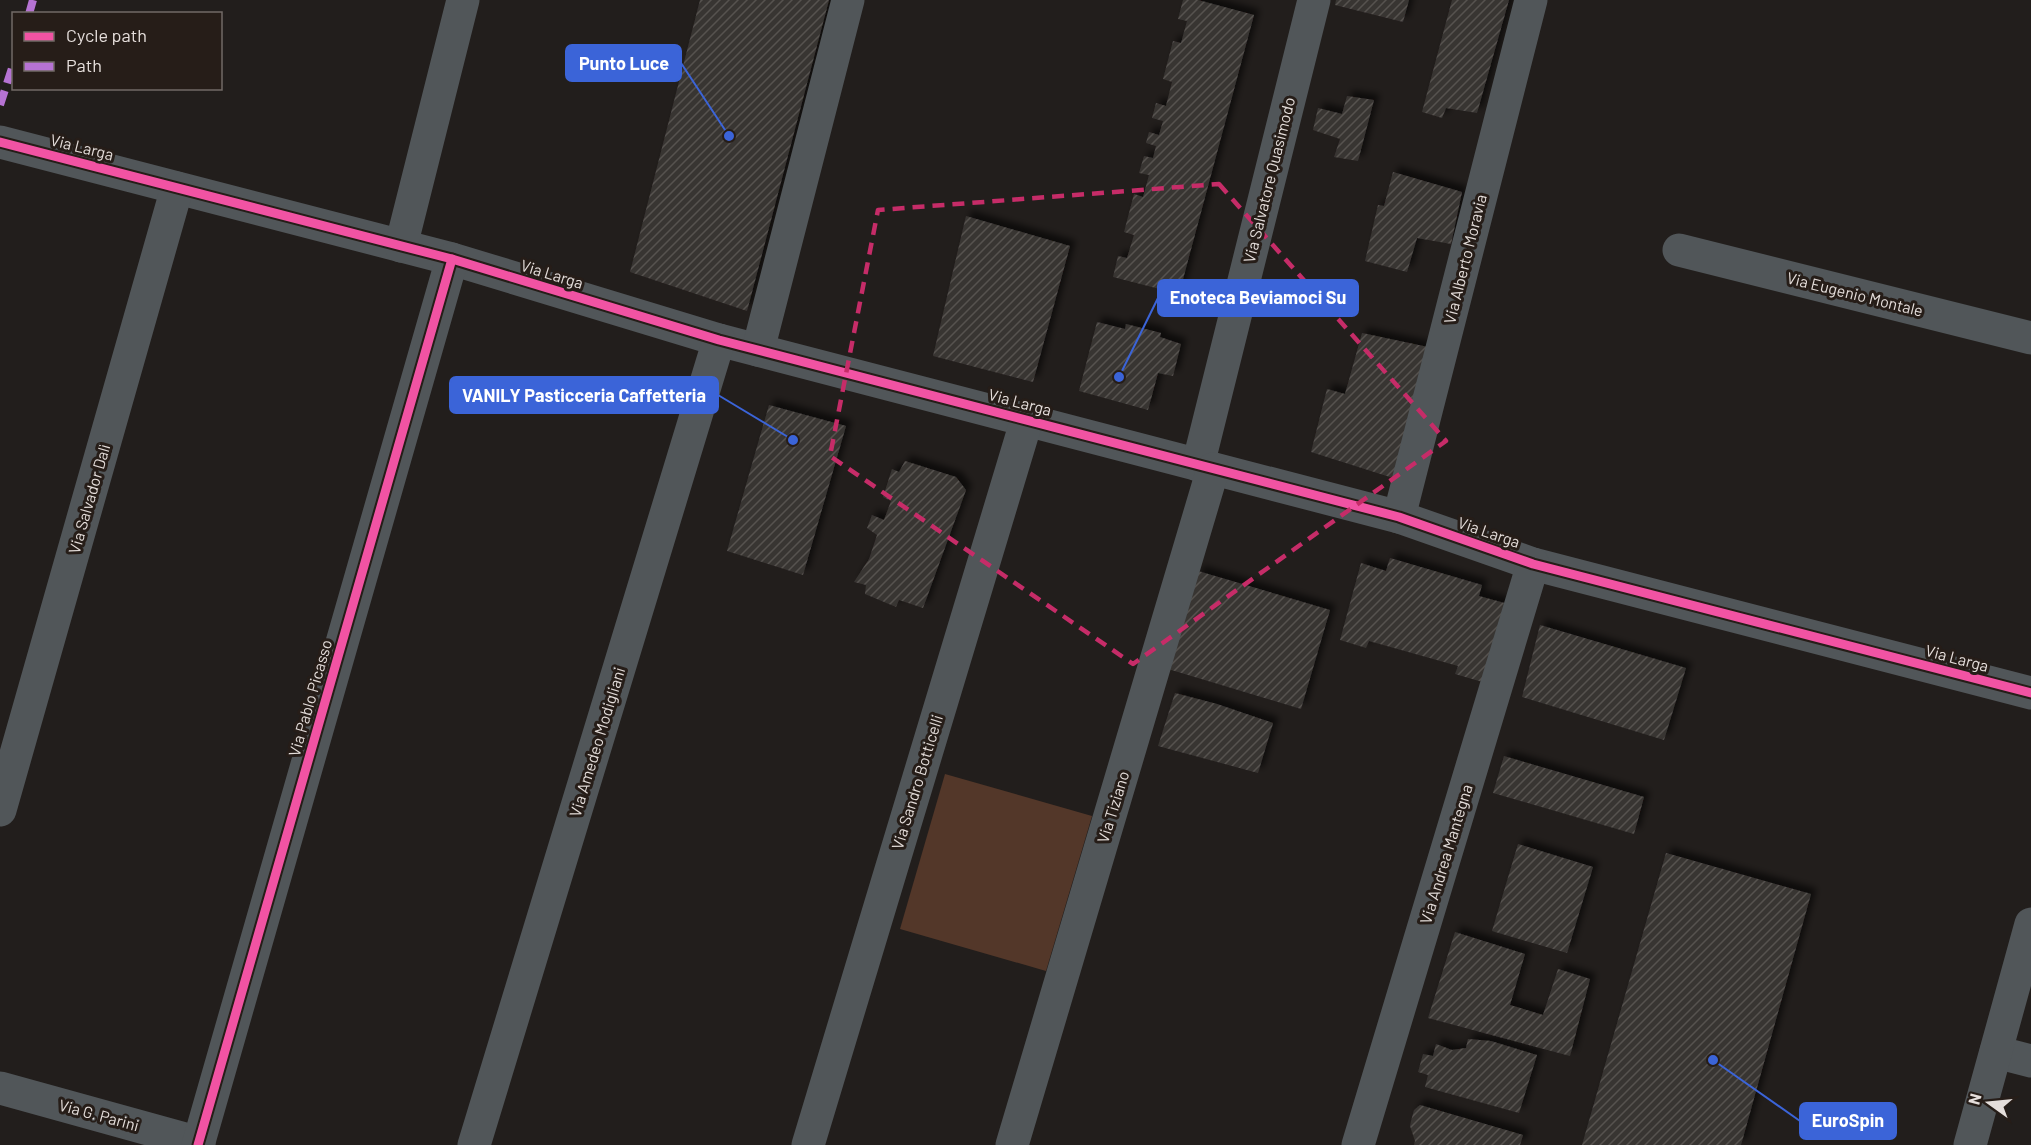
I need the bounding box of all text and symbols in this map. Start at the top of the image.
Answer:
legend [12,12,222,90]
text: Cycle path [66,24,147,46]
callout: Punto Luce [566,45,681,81]
text: Punto Luce [579,52,669,74]
text: Path [66,54,102,76]
street label: Via Salvatore Quasimodo [1239,95,1298,265]
street label: Via Larga [49,129,116,164]
street label: Via Alberto Moravia [1439,192,1490,326]
street label: Via Larga [519,255,586,292]
street label: Via Eugenio Montale [1785,267,1925,320]
callout: Enoteca Beviamoci Su [1158,280,1358,316]
text: Enoteca Beviamoci Su [1170,286,1346,308]
callout: VANILY Pasticceria Caffetteria [450,377,718,413]
text: VANILY Pasticceria Caffetteria [462,384,706,406]
street label: Via Larga [987,384,1054,419]
street label: Via Salvador Dalì [64,442,113,556]
street label: Via Larga [1456,512,1523,551]
street label: Via Pablo Picasso [284,637,335,759]
street label: Via Larga [1924,640,1991,675]
street label: Via Amedeo Modigliani [565,665,628,819]
street label: Via Sandro Botticelli [887,712,946,852]
street label: Via Tiziano [1093,768,1132,845]
street label: Via Andrea Mantegna [1415,782,1476,926]
north arrow [1959,1073,2019,1133]
text: N [1963,1091,1985,1107]
street label: Via G. Parini [57,1095,141,1134]
callout: EuroSpin [1800,1103,1896,1139]
text: EuroSpin [1812,1109,1884,1131]

